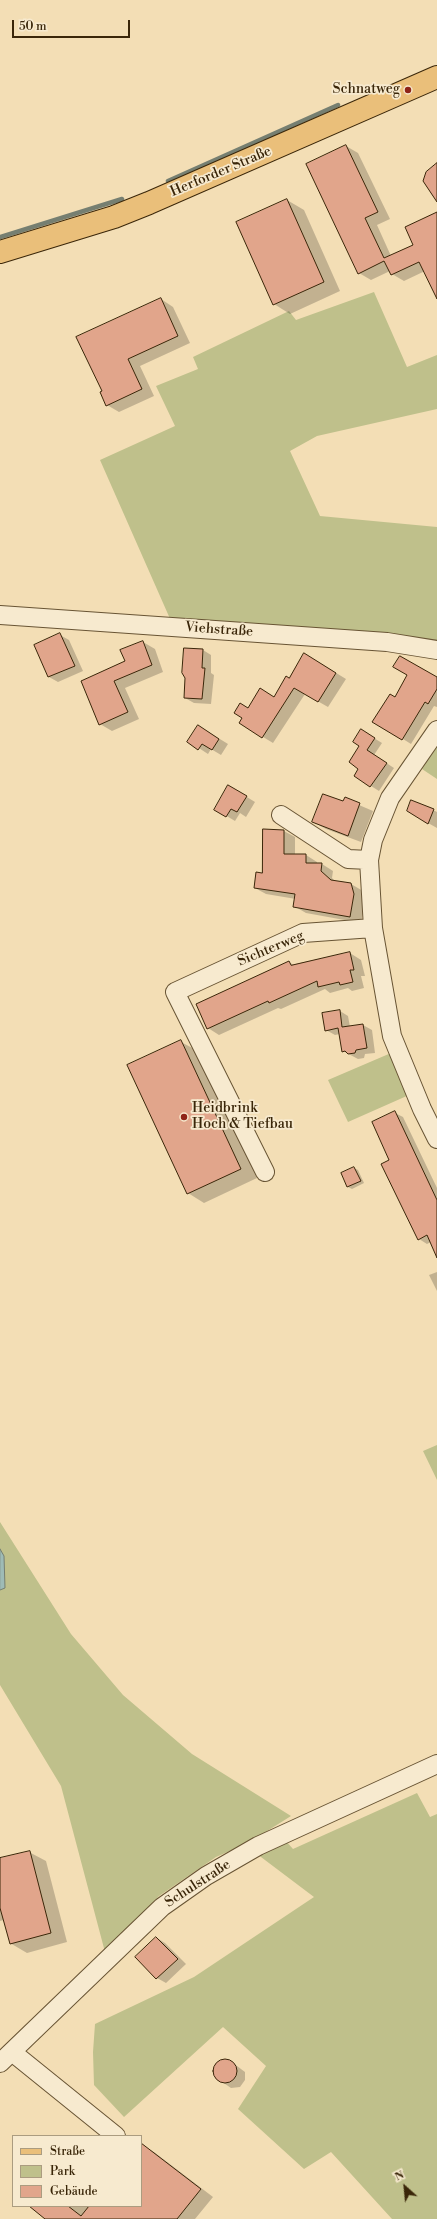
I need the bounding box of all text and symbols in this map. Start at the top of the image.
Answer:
scale bar [14,12,132,38]
text: 50 m [19,19,47,34]
place label: Schnatweg [332,82,400,98]
marker: Schnatweg [403,85,413,95]
street label: Herforder Straße [168,143,274,201]
street label: Viehstraße [184,619,254,641]
street label: Sichterweg [235,928,307,970]
place label: Heidbrink Hoch & Tiefbau [192,1101,293,1134]
marker: Heidbrink Hoch & Tiefbau [179,1112,189,1122]
street label: Schulstraße [162,1857,234,1911]
legend [12,2135,142,2207]
text: Straße [50,2144,85,2159]
text: Park [50,2164,75,2179]
north arrow [385,2167,425,2207]
text: N [392,2168,407,2185]
text: Gebäude [50,2184,98,2199]

